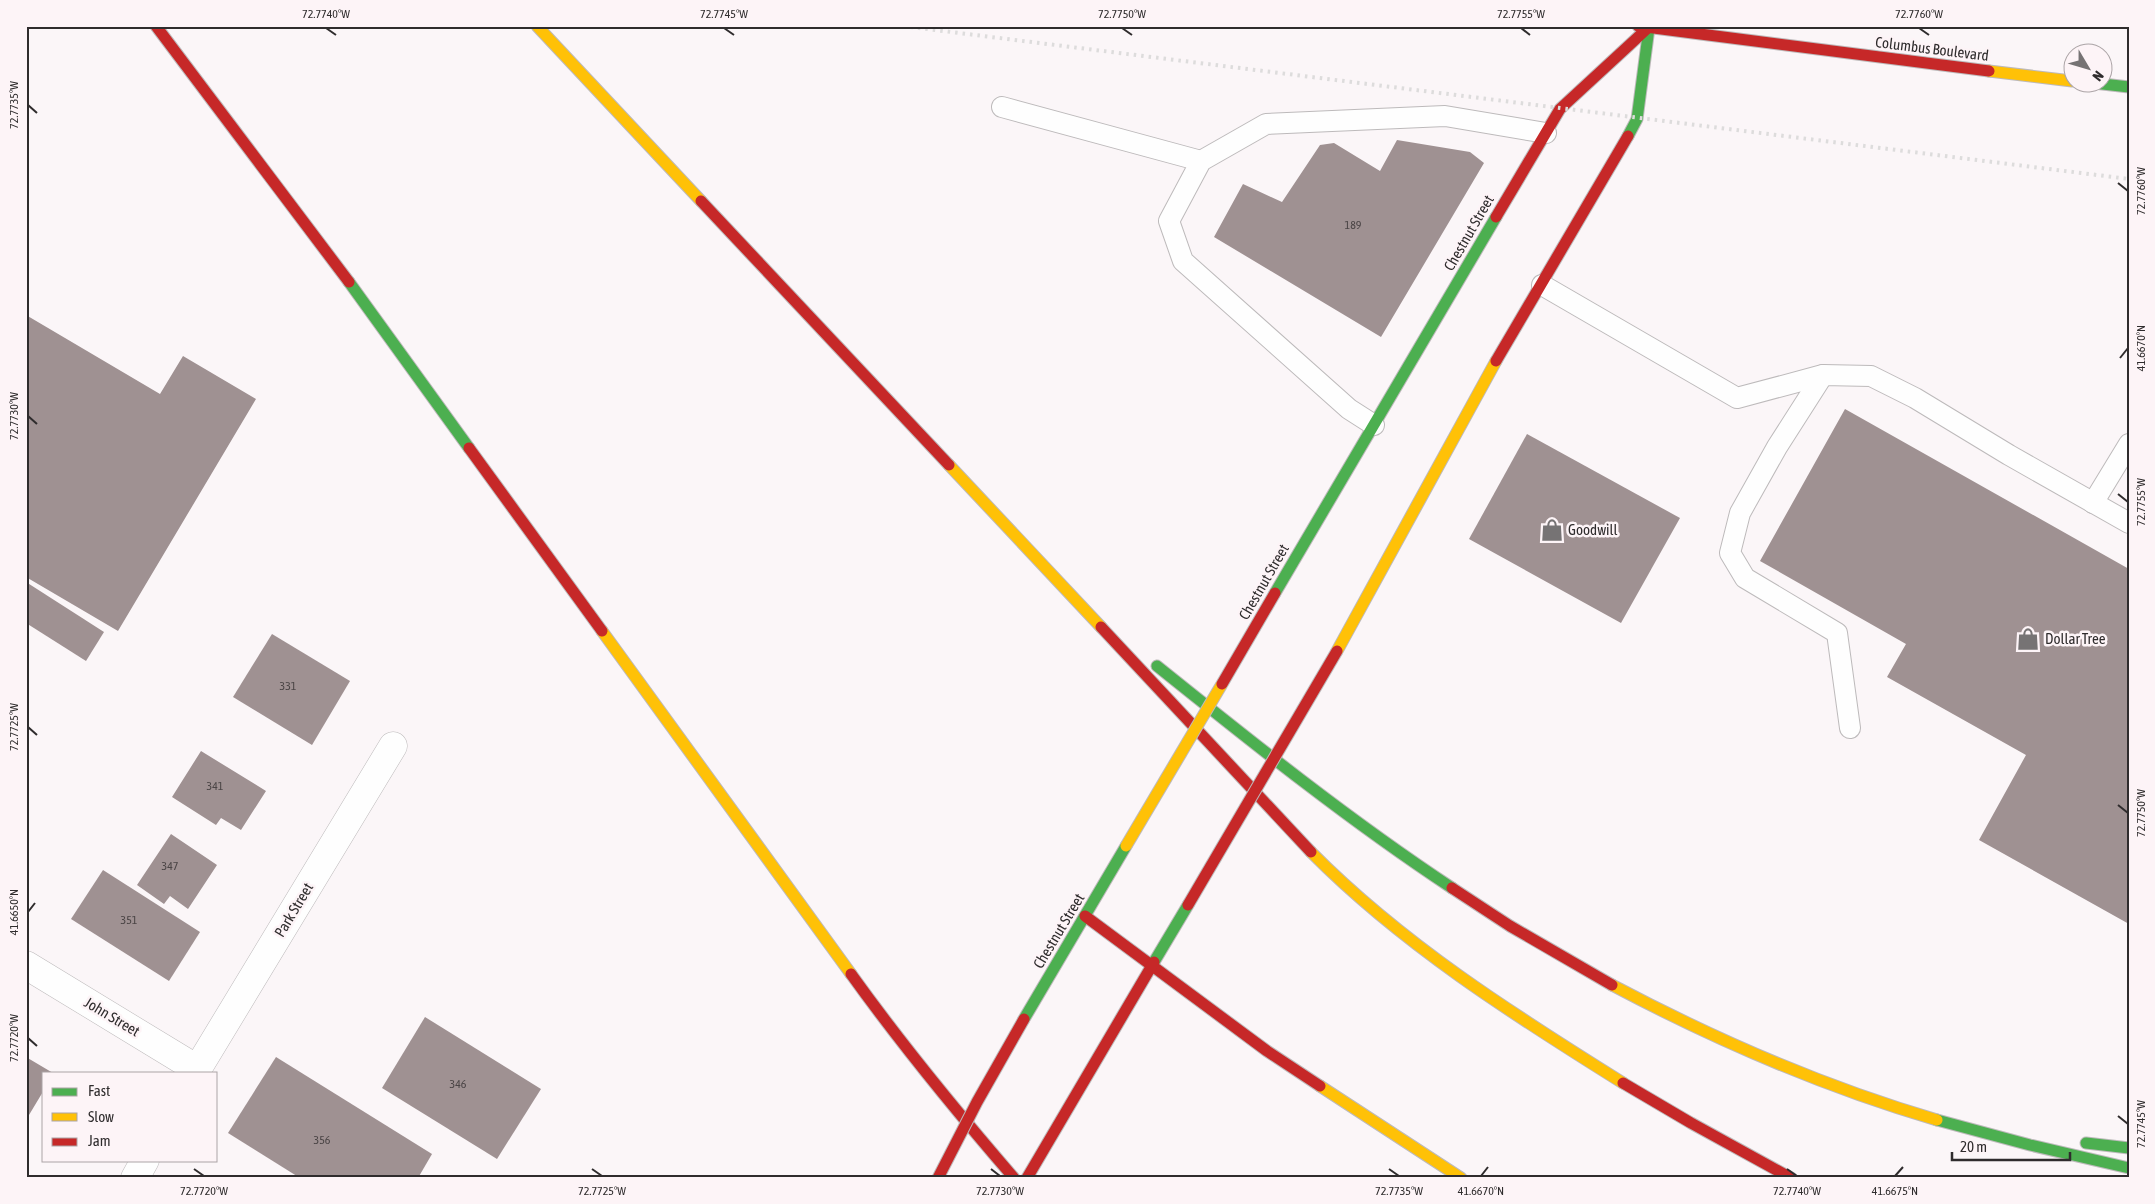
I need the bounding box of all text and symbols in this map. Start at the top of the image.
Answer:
text: 72.7740°W [302,7,350,21]
text: 72.7745°W [700,7,748,21]
text: 72.7750°W [1098,7,1146,21]
text: 72.7755°W [1497,7,1545,21]
text: 72.7760°W [1895,7,1943,21]
street label: Columbus Boulevard [1874,33,1990,64]
north arrow [2062,42,2112,92]
text: N [2089,68,2107,84]
text: 72.7735°W [7,81,21,129]
text: 72.7760°W [2134,167,2148,215]
street label: Chestnut Street [1440,192,1497,273]
house number: 189 [1345,218,1362,232]
text: 41.6670°N [2134,325,2148,371]
text: 72.7730°W [7,392,21,440]
text: 72.7755°W [2134,478,2148,526]
shop icon: Goodwill [1539,517,1565,543]
place label: Goodwill [1568,521,1618,538]
street label: Chestnut Street [1235,541,1292,622]
shop icon: Dollar Tree [2015,626,2041,652]
place label: Dollar Tree [2045,630,2106,647]
house number: 331 [280,679,297,693]
text: 72.7725°W [7,703,21,751]
house number: 341 [207,779,224,793]
text: 72.7750°W [2134,789,2148,837]
house number: 347 [162,859,179,873]
street label: Park Street [271,880,316,940]
text: 41.6650°N [7,889,21,935]
street label: Chestnut Street [1030,890,1088,971]
house number: 351 [121,913,138,927]
street label: John Street [82,993,143,1040]
text: 72.7720°W [7,1014,21,1062]
legend [42,1072,218,1162]
house number: 346 [450,1077,467,1091]
text: Fast [88,1082,110,1099]
text: 72.7745°W [2134,1100,2148,1148]
text: Slow [88,1108,114,1125]
scale bar [1952,1129,2070,1161]
text: Jam [88,1132,111,1149]
house number: 356 [314,1133,331,1147]
text: 20 m [1960,1138,1987,1155]
text: 72.7720°W [180,1184,228,1198]
text: 72.7725°W [578,1184,626,1198]
text: 72.7730°W [976,1184,1024,1198]
text: 72.7735°W [1375,1184,1423,1198]
text: 41.6670°N [1458,1184,1504,1198]
text: 72.7740°W [1773,1184,1821,1198]
text: 41.6675°N [1872,1184,1918,1198]

